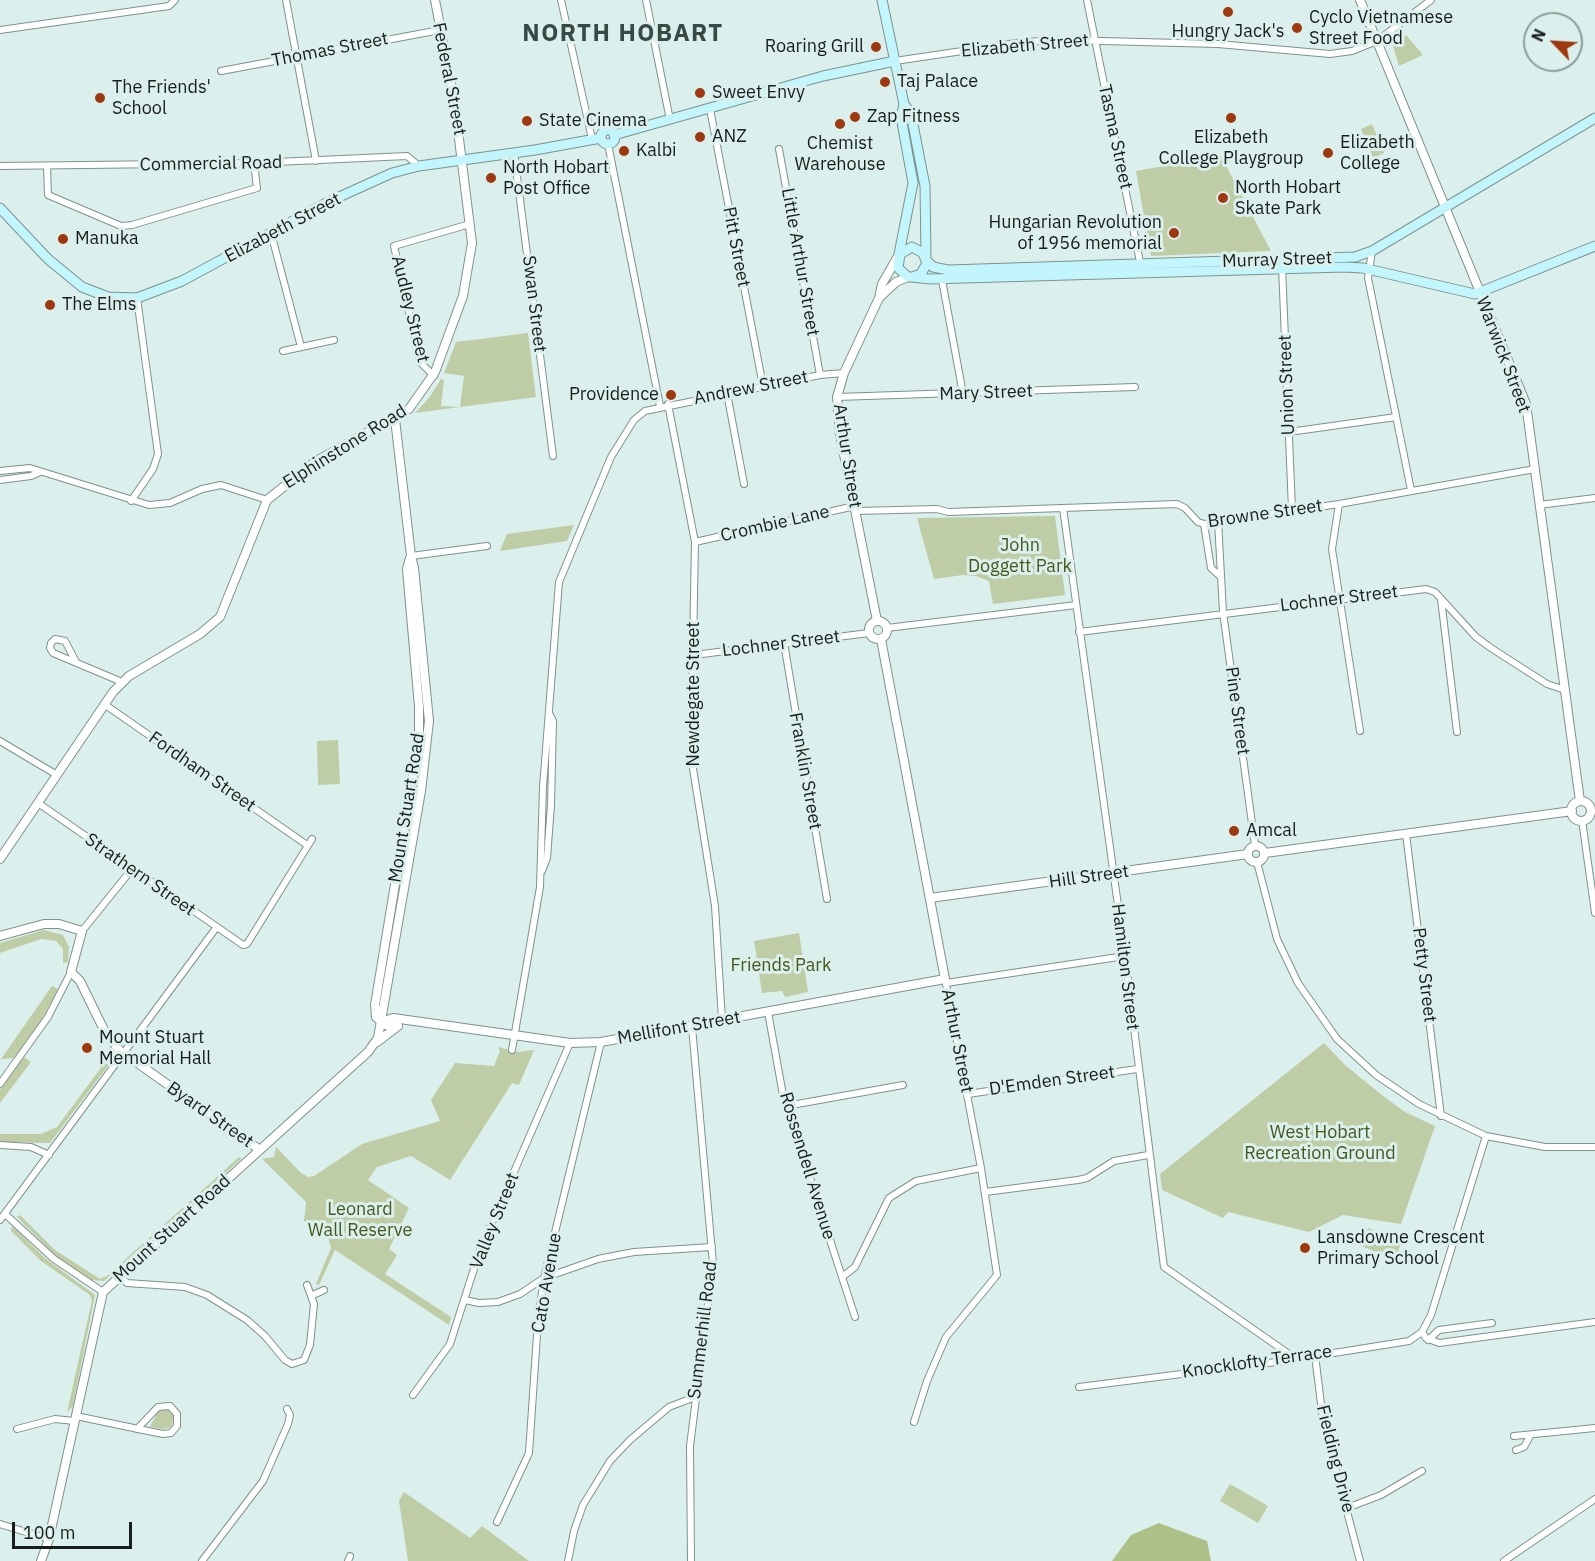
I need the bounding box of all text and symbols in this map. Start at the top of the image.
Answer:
marker: Hungry Jack's [1221,5,1235,19]
place label: Cyclo Vietnamese Street Food [1309,7,1453,50]
north arrow [1523,12,1583,72]
district label: NORTH HOBART [522,20,724,48]
street label: Federal Street [427,21,471,137]
place label: Hungry Jack's [1171,21,1285,43]
marker: Cyclo Vietnamese Street Food [1290,21,1304,35]
text: N [1527,26,1550,45]
street label: Thomas Street [270,28,390,72]
street label: Elizabeth Street [960,30,1090,62]
place label: Roaring Grill [765,36,864,58]
marker: Roaring Grill [869,40,883,54]
place label: Taj Palace [897,71,978,93]
marker: Taj Palace [878,75,892,89]
place label: The Friends' School [112,77,211,119]
place label: Sweet Envy [712,82,805,104]
street label: Tasma Street [1093,83,1137,191]
marker: Sweet Envy [693,86,707,100]
marker: The Friends' School [93,91,107,105]
place label: Zap Fitness [867,106,960,128]
place label: State Cinema [539,110,647,132]
marker: Zap Fitness [848,110,862,124]
marker: Elizabeth College Playgroup [1224,111,1238,125]
marker: State Cinema [520,114,534,128]
marker: Chemist Warehouse [833,117,847,131]
place label: ANZ [712,126,747,148]
place label: Elizabeth College Playgroup [1159,127,1303,170]
marker: ANZ [693,130,707,144]
place label: Elizabeth College [1340,132,1415,174]
place label: Chemist Warehouse [794,133,886,176]
place label: Kalbi [636,140,677,162]
marker: Kalbi [617,144,631,158]
marker: Elizabeth College [1321,146,1335,160]
street label: Commercial Road [139,152,283,176]
place label: North Hobart Post Office [503,157,609,200]
marker: North Hobart Post Office [484,171,498,185]
place label: North Hobart Skate Park [1235,177,1341,219]
street label: Little Arthur Street [776,186,824,338]
street label: Elizabeth Street [221,188,345,268]
marker: North Hobart Skate Park [1216,191,1230,205]
street label: Pitt Street [718,205,754,289]
place label: Hungarian Revolution of 1956 memorial [989,212,1162,254]
marker: Hungarian Revolution of 1956 memorial [1167,226,1181,240]
place label: Manuka [75,228,139,250]
marker: Manuka [56,232,70,246]
street label: Murray Street [1222,247,1332,273]
street label: Audley Street [386,253,434,365]
street label: Swan Street [517,254,551,354]
place label: The Elms [62,294,137,316]
street label: Warwick Street [1471,294,1535,416]
marker: The Elms [43,298,57,312]
street label: Union Street [1274,334,1300,436]
street label: Andrew Street [692,366,810,410]
street label: Mary Street [939,381,1033,405]
place label: Providence [569,384,659,406]
marker: Providence [664,388,678,402]
street label: Elphinstone Road [279,400,411,494]
street label: Arthur Street [828,402,866,510]
street label: Browne Street [1206,495,1324,533]
street label: Crombie Lane [718,501,832,547]
park label: John Doggett Park [968,535,1072,578]
street label: Lochner Street [1279,581,1399,617]
street label: Newdegate Street [683,621,705,767]
street label: Lochner Street [721,626,841,662]
street label: Pine Street [1220,665,1254,757]
street label: Franklin Street [784,711,826,831]
street label: Fordham Street [144,727,260,817]
street label: Mount Stuart Road [385,732,429,884]
place label: Amcal [1246,820,1297,842]
marker: Amcal [1227,824,1241,838]
street label: Strathern Street [81,829,199,921]
street label: Hill Street [1048,861,1130,893]
street label: Hamilton Street [1107,902,1143,1032]
street label: Petty Street [1407,926,1441,1024]
park label: Friends Park [731,955,831,977]
street label: Arthur Street [936,987,978,1095]
street label: Mellifont Street [616,1007,742,1049]
place label: Mount Stuart Memorial Hall [99,1027,211,1070]
marker: Mount Stuart Memorial Hall [80,1041,94,1055]
street label: D'Emden Street [988,1061,1116,1101]
street label: Byard Street [163,1077,257,1153]
street label: Rossendell Avenue [774,1090,840,1242]
park label: West Hobart Recreation Ground [1244,1122,1396,1164]
street label: Mount Stuart Road [109,1170,235,1288]
street label: Valley Street [466,1170,524,1272]
park label: Leonard Wall Reserve [308,1199,412,1242]
place label: Lansdowne Crescent Primary School [1317,1227,1485,1270]
street label: Cato Avenue [528,1231,566,1335]
marker: Lansdowne Crescent Primary School [1298,1241,1312,1255]
street label: Summerhill Road [684,1260,722,1400]
street label: Knocklofty Terrace [1181,1341,1333,1383]
street label: Fielding Drive [1311,1403,1359,1515]
scale bar [15,1510,135,1548]
text: 100 m [23,1521,75,1544]

